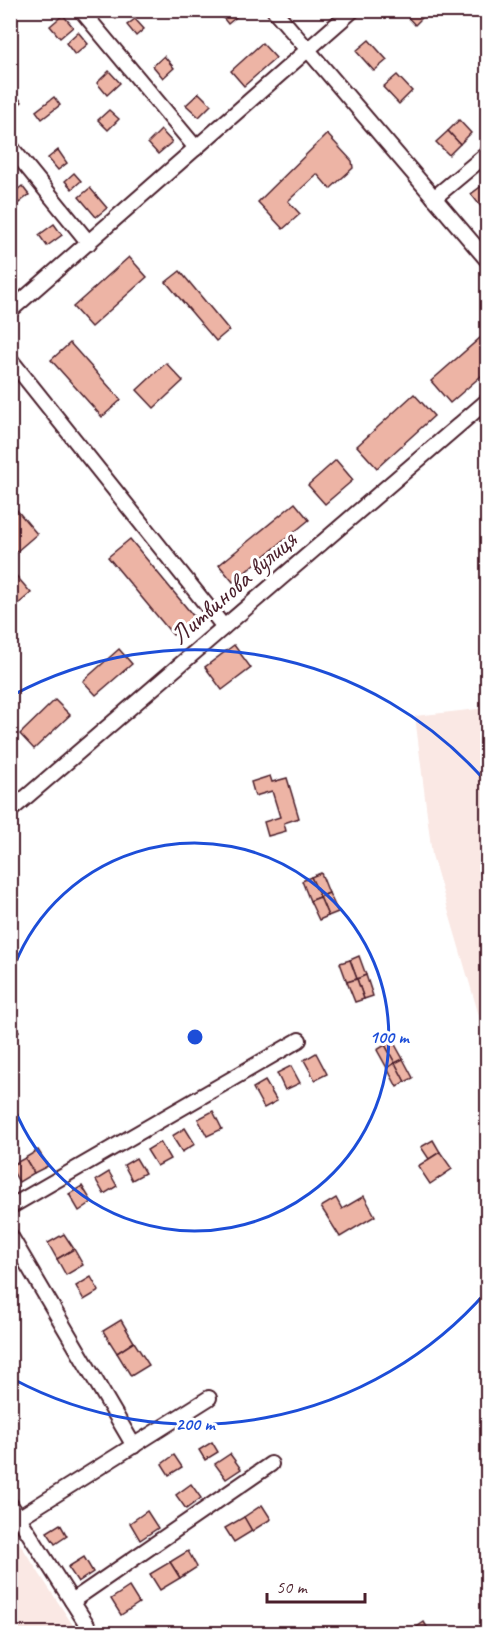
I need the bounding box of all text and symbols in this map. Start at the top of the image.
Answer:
street label: Литвинова вулиця [163,522,305,651]
text: 100 m [370,1026,410,1048]
centre of rings [185,1027,205,1047]
text: 200 m [176,1413,216,1435]
scale bar [267,1566,364,1604]
text: 50 m [276,1576,309,1598]

